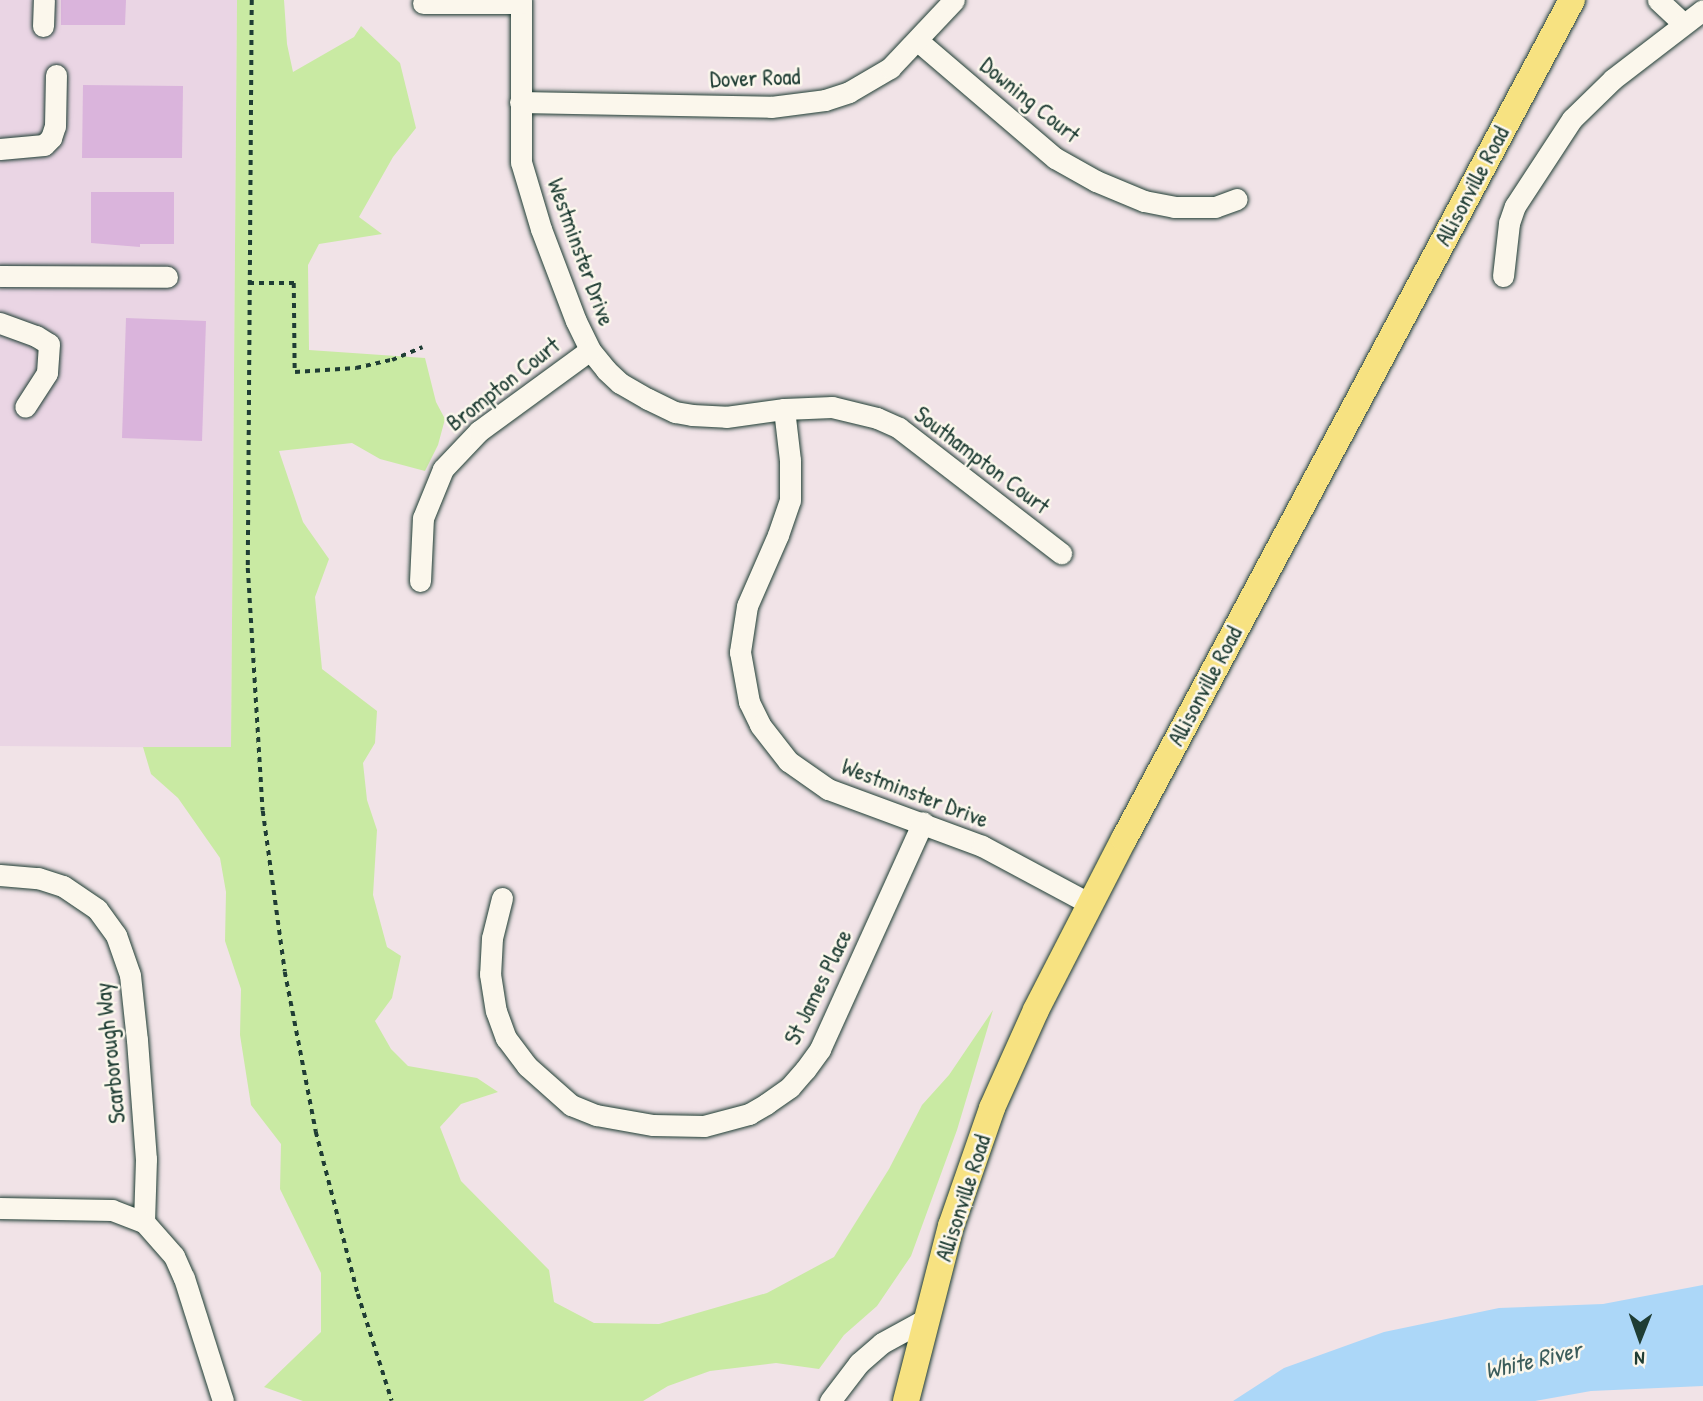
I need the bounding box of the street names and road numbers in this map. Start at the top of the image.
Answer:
street label: Downing Court [975,51,1085,149]
street label: Dover Road [709,63,801,93]
street label: Allisonville Road [1429,122,1515,250]
street label: Westminster Drive [542,175,620,329]
street label: Brompton Court [441,331,565,437]
street label: Southampton Court [909,400,1055,520]
street label: Allisonville Road [1162,622,1248,750]
street label: Westminster Drive [838,752,992,834]
street label: St James Place [778,925,858,1049]
street label: Scarborough Way [89,981,131,1125]
street label: Allisonville Road [930,1131,996,1265]

